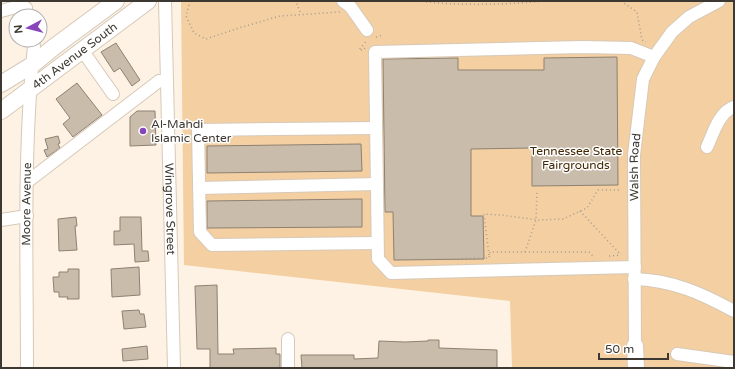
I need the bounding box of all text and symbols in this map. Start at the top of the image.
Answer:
north arrow [8,8,48,48]
street label: 4th Avenue South [29,20,120,92]
text: N [12,24,26,34]
place label: Al-Mahdi Islamic Center [151,117,232,145]
marker: Al-Mahdi Islamic Center [138,126,148,136]
street label: Walsh Road [627,132,644,201]
park label: Tennessee State Fairgrounds [530,144,622,172]
street label: Moore Avenue [19,162,34,246]
street label: Wingrove Street [162,163,178,256]
scale bar [599,335,668,361]
text: 50 m [605,342,634,356]

